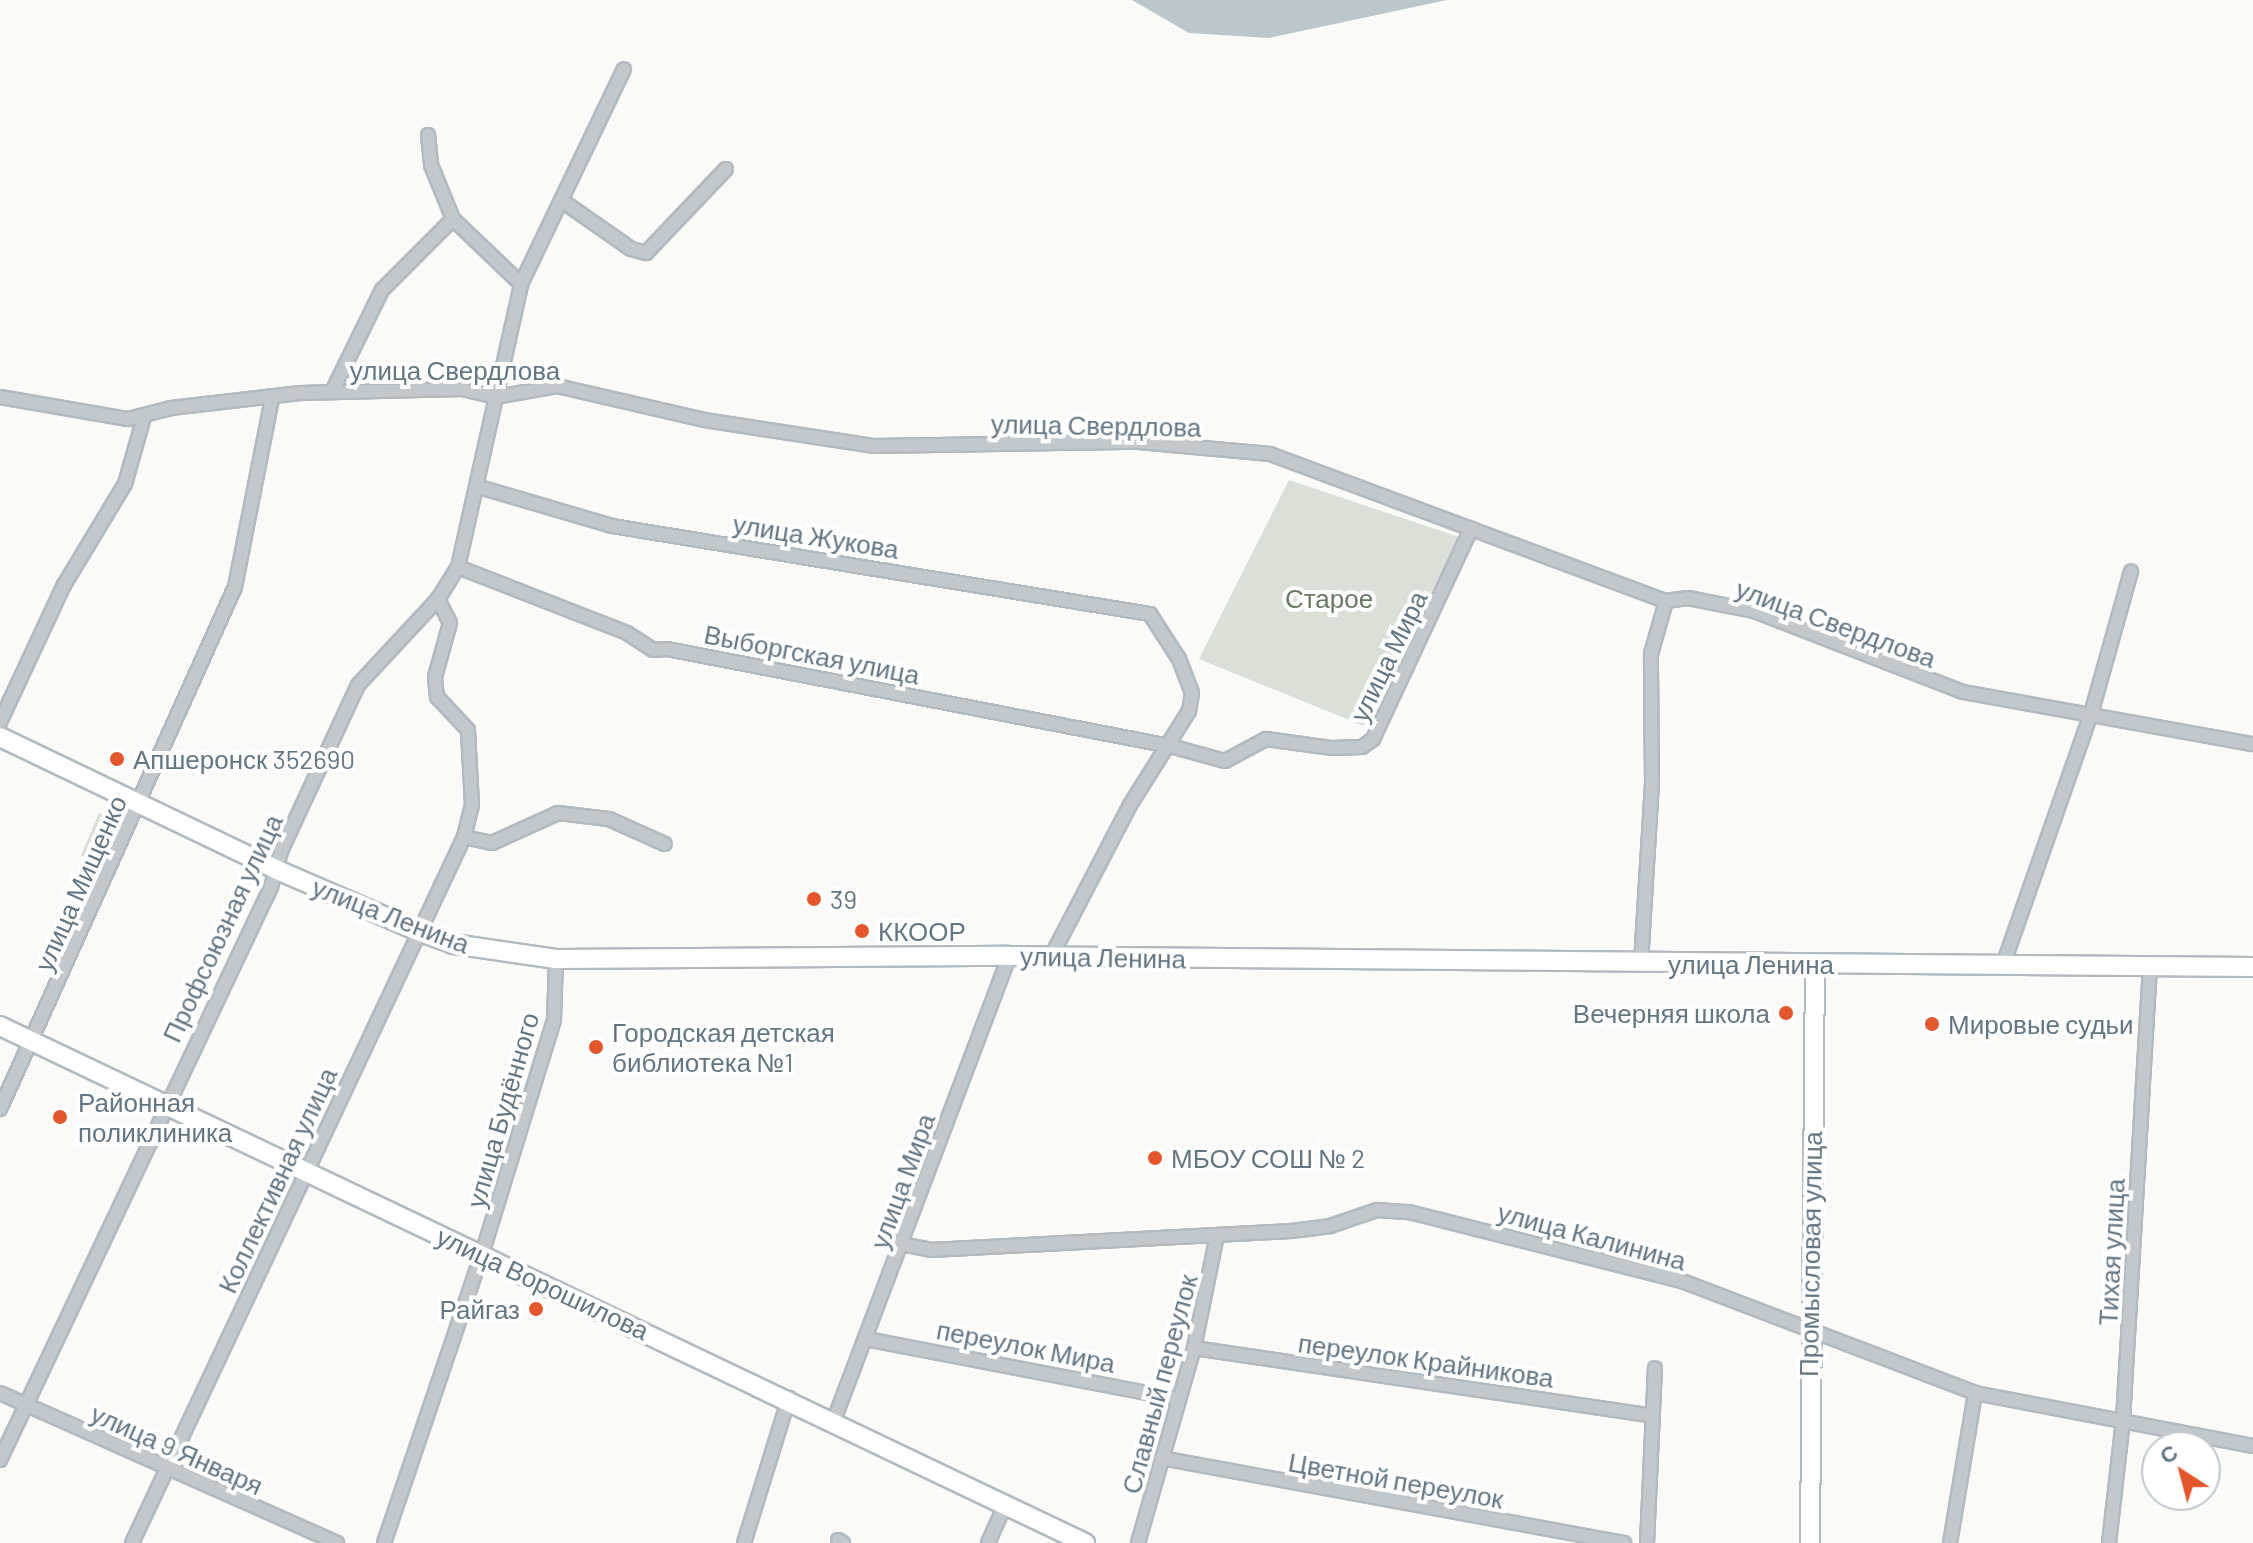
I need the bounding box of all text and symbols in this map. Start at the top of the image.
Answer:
street label: улица Свердлова [350,354,560,386]
street label: улица Свердлова [991,408,1201,442]
street label: улица Жукова [731,507,901,565]
street label: улица Свердлова [1732,572,1940,674]
park label: Старое [1285,582,1373,614]
street label: улица Мира [1343,585,1433,727]
street label: Выборгская улица [702,618,922,690]
place label: Апшеронск 352690 [133,743,355,775]
marker: Апшеронск 352690 [108,750,126,768]
street label: улица Мищенко [27,790,133,976]
street label: Профсоюзная улица [156,809,288,1047]
street label: улица Ленина [308,871,474,959]
place label: 39 [830,883,857,915]
marker: 39 [805,890,823,908]
place label: ККООР [878,915,966,947]
marker: ККООР [853,922,871,940]
street label: улица Ленина [1020,940,1186,974]
street label: улица Ленина [1668,948,1834,980]
place label: Вечерняя школа [1573,997,1770,1029]
marker: Вечерняя школа [1777,1004,1795,1022]
place label: Мировые судьи [1948,1008,2134,1040]
street label: улица Будённого [459,1009,545,1211]
marker: Мировые судьи [1923,1015,1941,1033]
place label: Городская детская библиотека №1 [612,1016,835,1078]
marker: Городская детская библиотека №1 [587,1038,605,1056]
street label: Коллективная улица [211,1062,343,1298]
place label: Районная поликлиника [78,1086,232,1148]
marker: Районная поликлиника [49,1106,71,1128]
street label: улица Мира [863,1109,941,1253]
street label: Промысловая улица [1792,1131,1828,1377]
place label: МБОУ СОШ № 2 [1171,1142,1365,1174]
marker: МБОУ СОШ № 2 [1146,1149,1164,1167]
street label: Тихая улица [2092,1178,2130,1326]
street label: улица Калинина [1494,1196,1690,1276]
street label: улица Ворошилова [432,1220,654,1346]
street label: Славный переулок [1115,1271,1203,1497]
place label: Райгаз [440,1293,520,1325]
marker: Райгаз [527,1300,545,1318]
street label: переулок Мира [934,1313,1118,1379]
street label: переулок Крайникова [1296,1327,1556,1393]
street label: улица 9 Января [86,1397,268,1501]
north arrow [2141,1431,2221,1511]
text: С [2154,1438,2182,1468]
street label: Цветной переулок [1286,1446,1506,1514]

